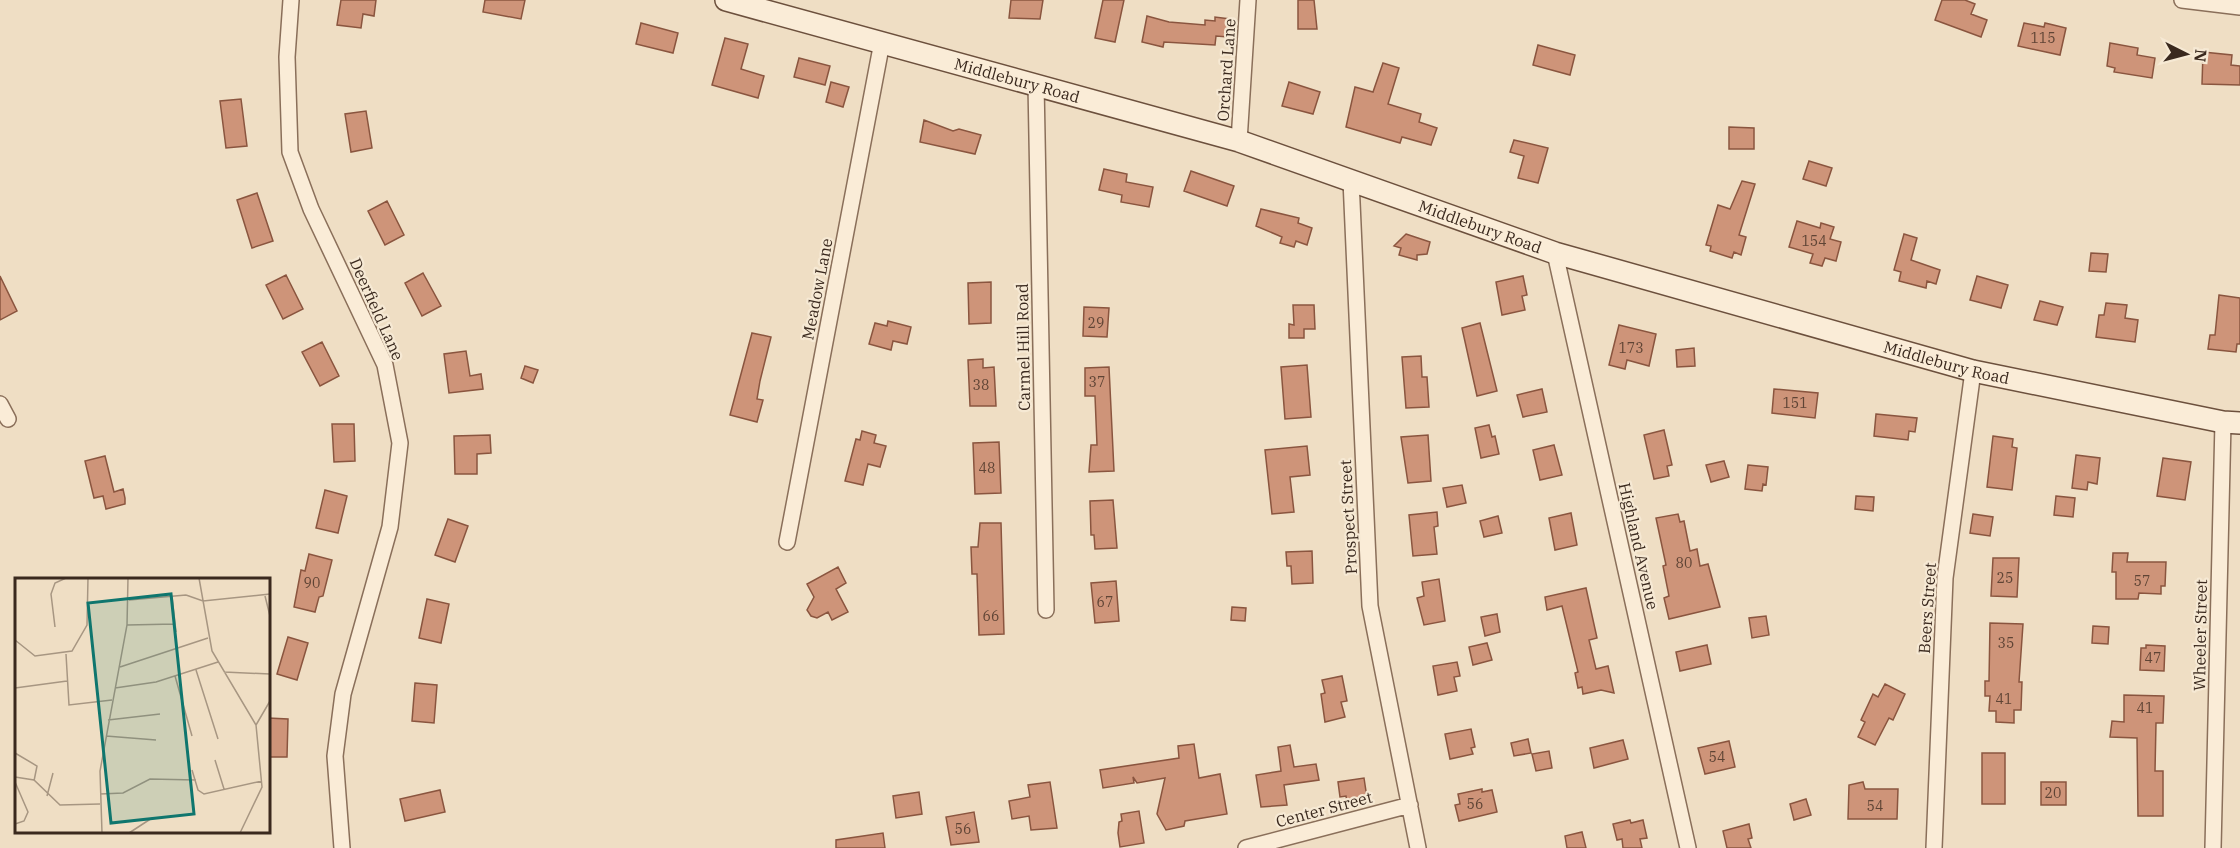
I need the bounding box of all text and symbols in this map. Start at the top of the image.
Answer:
street label: Orchard Lane [1212,18,1240,122]
north arrow [2156,24,2216,84]
house number: 115 [2030,29,2056,47]
text: N [2190,48,2212,63]
street label: Middlebury Road [952,53,1082,107]
street label: Middlebury Road [1416,195,1545,258]
house number: 154 [1801,232,1827,250]
street label: Meadow Lane [797,236,837,342]
street label: Deerfield Lane [346,255,408,363]
street label: Carmel Hill Road [1012,283,1034,411]
house number: 29 [1088,314,1104,332]
street label: Middlebury Road [1881,336,2012,388]
house number: 173 [1618,339,1644,357]
house number: 37 [1089,373,1105,391]
house number: 38 [973,376,989,394]
house number: 151 [1782,394,1808,412]
house number: 48 [979,459,995,477]
street label: Prospect Street [1335,459,1361,575]
street label: Highland Avenue [1615,481,1663,611]
house number: 80 [1676,554,1692,572]
street label: Beers Street [1914,561,1940,654]
house number: 25 [1997,569,2013,587]
house number: 57 [2134,572,2150,590]
house number: 90 [304,574,320,592]
inset map [15,578,270,833]
street label: Wheeler Street [2189,579,2211,691]
house number: 67 [1097,593,1113,611]
house number: 66 [983,607,999,625]
house number: 35 [1998,634,2014,652]
house number: 47 [2145,649,2161,667]
house number: 41 [1996,690,2012,708]
house number: 41 [2137,699,2153,717]
house number: 54 [1709,748,1725,766]
house number: 20 [2045,784,2061,802]
street label: Center Street [1274,786,1375,831]
house number: 56 [1467,795,1483,813]
house number: 54 [1867,797,1883,815]
house number: 56 [955,820,971,838]

